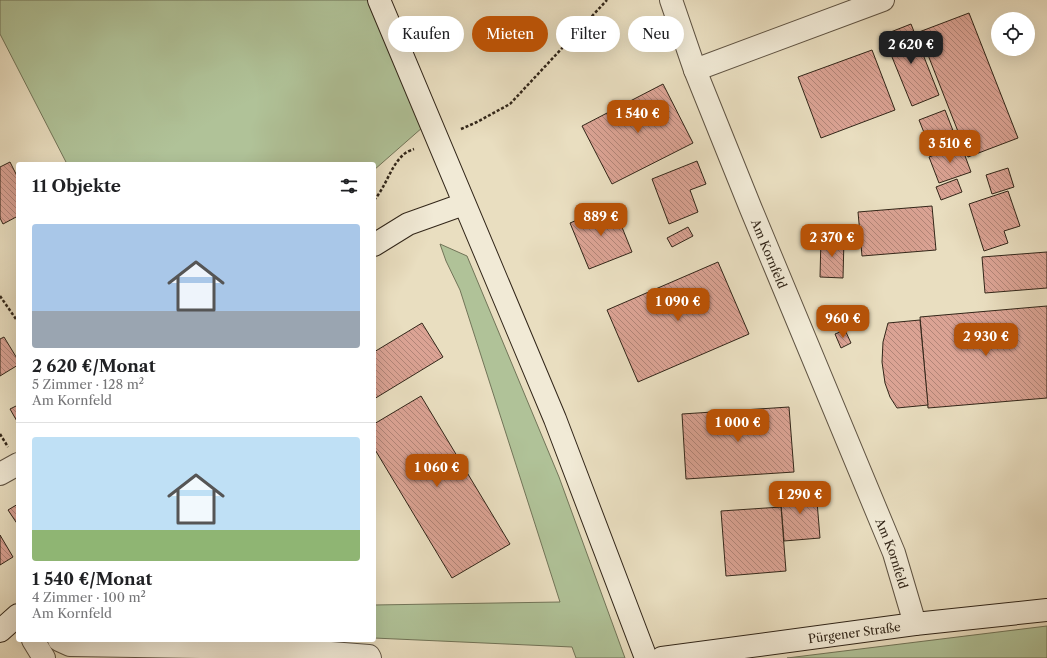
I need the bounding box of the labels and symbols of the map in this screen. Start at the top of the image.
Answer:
pin: 2 620 € [874,31,948,65]
pin: 1 540 € [601,100,675,134]
pin: 3 510 € [913,130,987,164]
pin: 889 € [573,203,629,237]
street label: Am Kornfeld [748,216,791,291]
pin: 2 370 € [795,224,869,258]
pin: 1 090 € [641,288,715,322]
pin: 960 € [815,305,871,339]
pin: 2 930 € [949,323,1023,357]
pin: 1 000 € [701,409,775,443]
pin: 1 060 € [400,454,474,488]
pin: 1 290 € [763,481,837,515]
street label: Am Kornfeld [872,515,912,591]
street label: Pürgener Straße [807,618,902,646]

